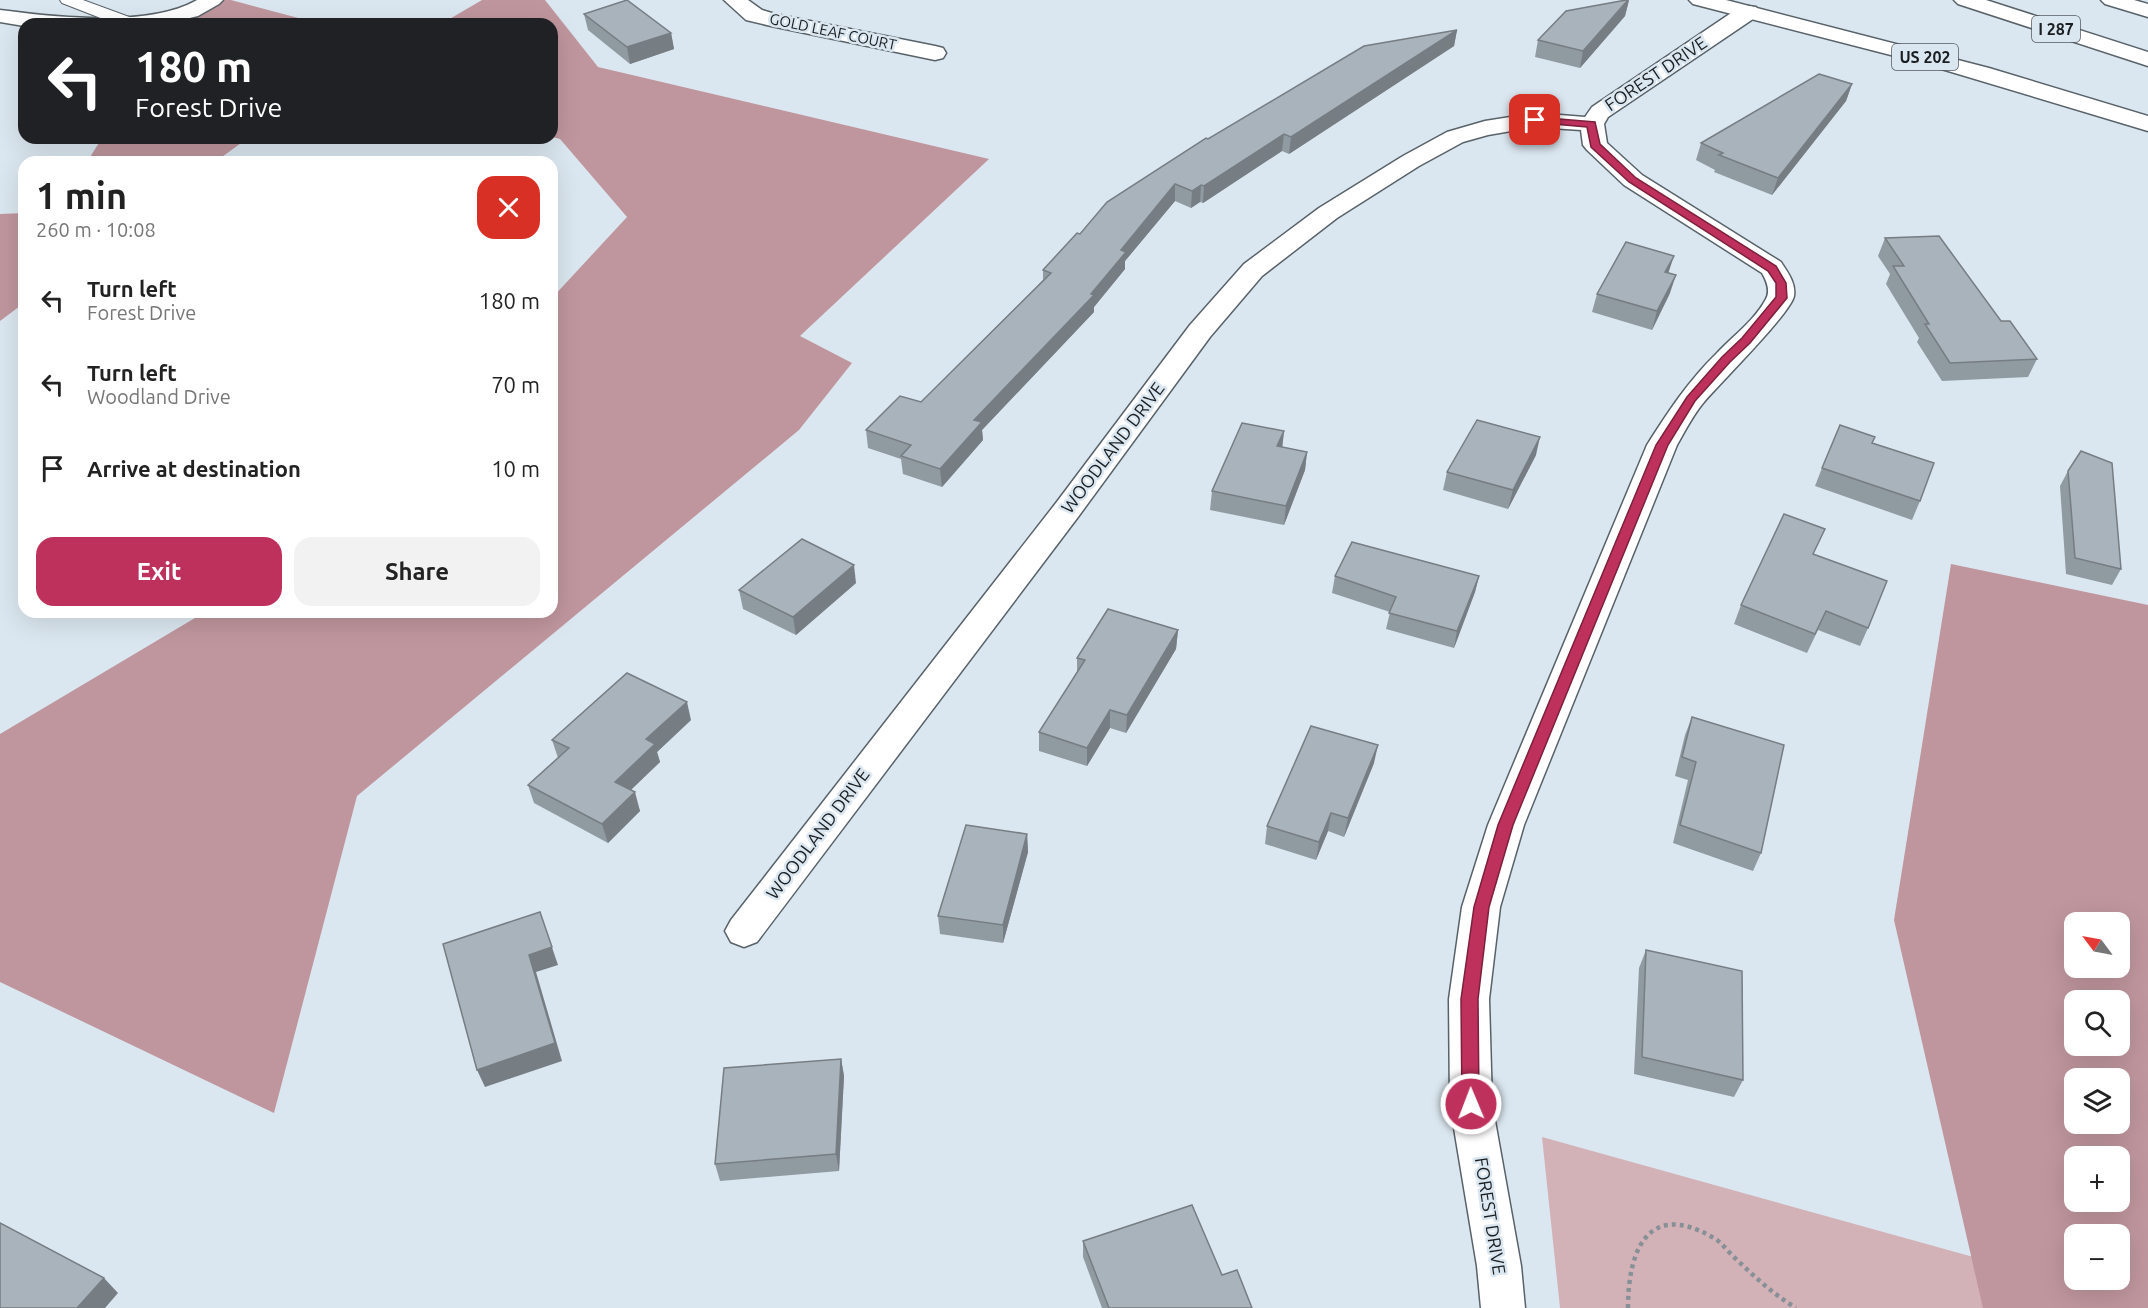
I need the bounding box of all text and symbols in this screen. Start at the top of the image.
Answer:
street label: GOLD LEAF COURT [768,10,899,53]
road number: I 287 [2032,16,2080,42]
street label: FOREST DRIVE [1601,32,1710,115]
icon: left [36,42,114,120]
text: 180 m [135,43,252,90]
road number: US 202 [1892,44,1958,70]
text: Forest Drive [135,92,282,122]
pin [1509,94,1560,145]
icon: arrive [1518,103,1551,136]
text: 1 min [36,175,127,216]
button: close [477,176,540,239]
text: 260 m · 10:08 [36,218,156,241]
text: Turn left [87,276,177,301]
icon: left [36,284,69,317]
text: 180 m [479,288,540,313]
text: Forest Drive [87,301,196,324]
text: Turn left [87,360,177,385]
icon: left [36,368,69,401]
text: 70 m [491,372,540,397]
street label: WOODLAND DRIVE [1057,378,1168,517]
text: Woodland Drive [87,385,231,408]
icon: arrive [36,452,69,485]
text: Arrive at destination [87,456,301,481]
text: 10 m [491,456,540,481]
button: Exit [36,537,282,606]
button: Share [294,537,540,606]
street label: WOODLAND DRIVE [762,764,873,903]
north arrow [2064,912,2130,978]
map controls [2064,912,2130,1290]
button: search [2064,990,2130,1056]
button: layers [2064,1068,2130,1134]
position arrow [1439,1072,1503,1136]
button: + [2064,1146,2130,1212]
street label: FOREST DRIVE [1472,1156,1510,1276]
button: − [2064,1224,2130,1290]

